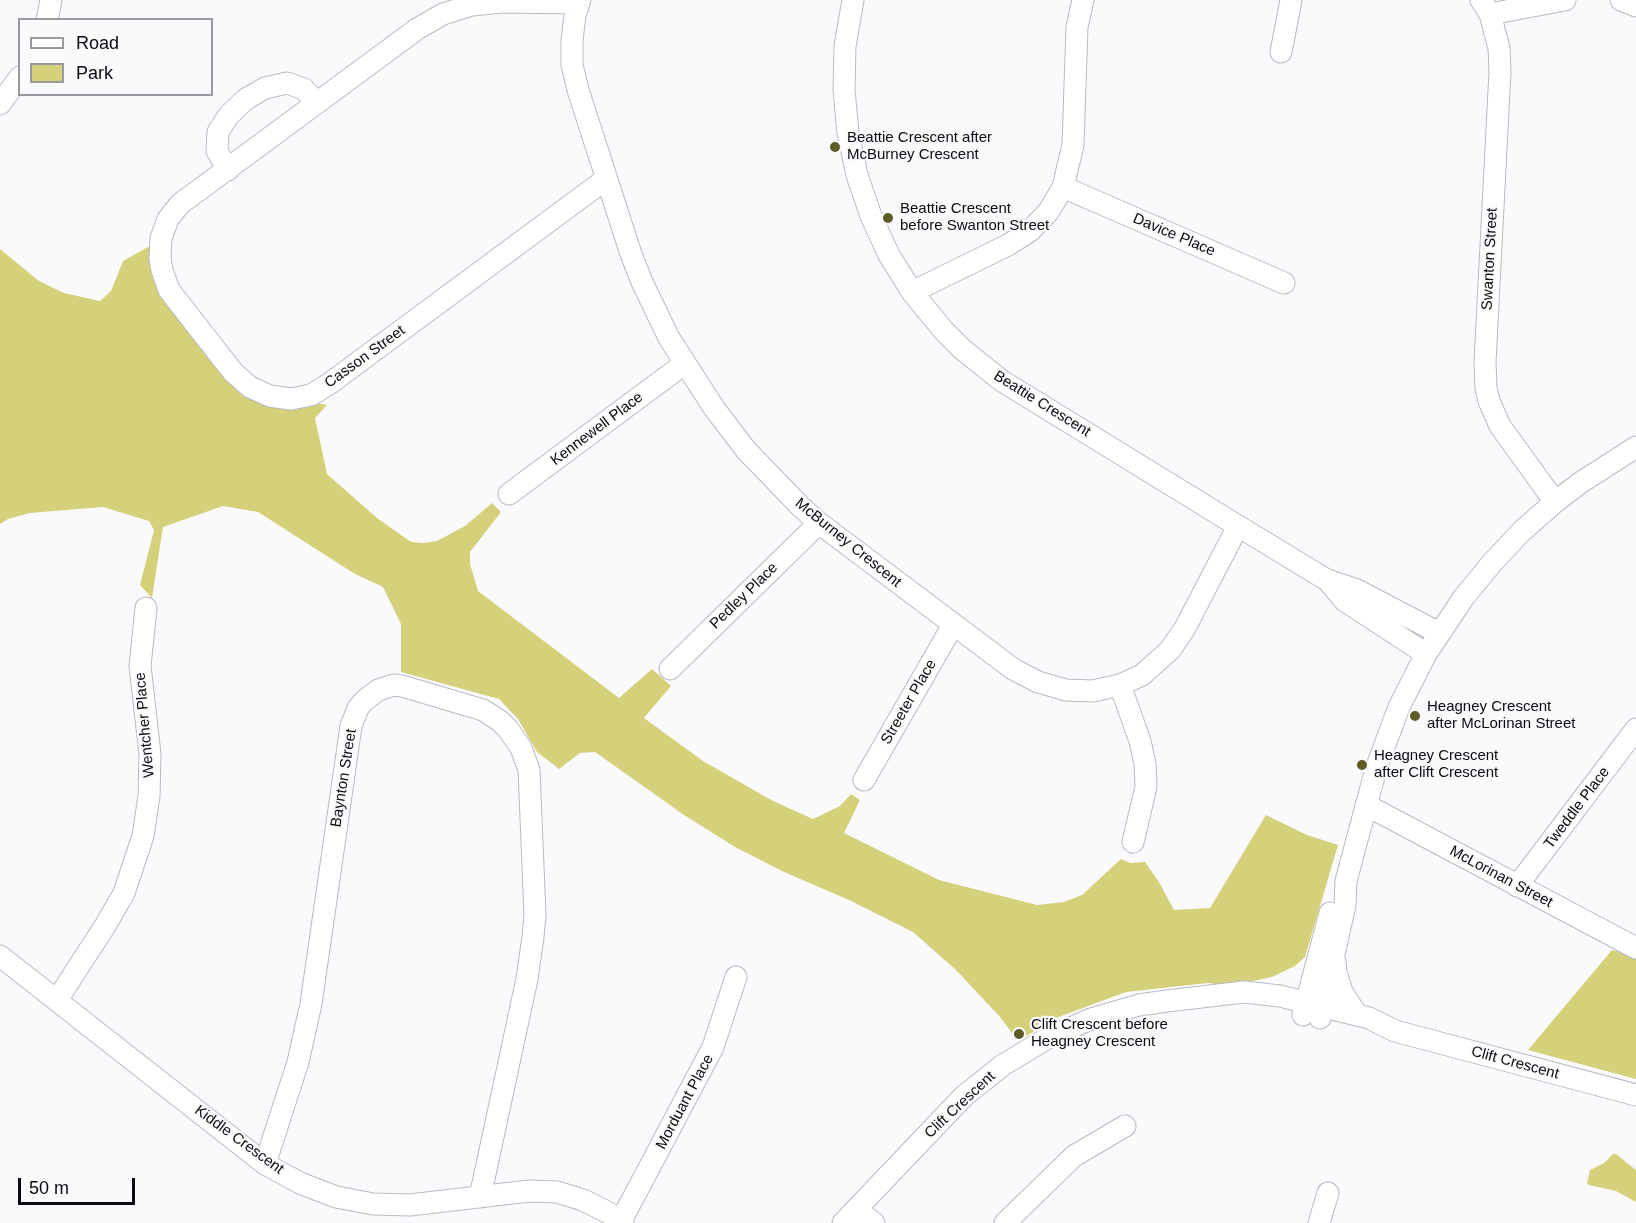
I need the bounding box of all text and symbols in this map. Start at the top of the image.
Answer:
legend [18,18,213,96]
text: Road [76,33,119,53]
text: Park [76,63,113,83]
place label: Beattie Crescent after McBurney Crescent [847,129,992,164]
marker: Beattie Crescent after McBurney Crescent [828,140,842,154]
place label: Beattie Crescent before Swanton Street [900,200,1049,235]
street label: Swanton Street [1478,207,1502,311]
street label: Davice Place [1130,210,1218,260]
marker: Beattie Crescent before Swanton Street [881,211,895,225]
street label: Casson Street [321,322,409,392]
street label: Beattie Crescent [990,367,1094,441]
street label: Kennewell Place [547,388,647,470]
street label: McBurney Crescent [791,495,905,591]
street label: Pedley Place [706,559,782,633]
street label: Streeter Place [877,656,941,748]
street label: Wentcher Place [131,672,159,778]
place label: Heagney Crescent after McLorinan Street [1427,698,1575,733]
marker: Heagney Crescent after McLorinan Street [1408,709,1422,723]
street label: Baynton Street [327,728,361,828]
place label: Heagney Crescent after Clift Crescent [1374,747,1498,782]
marker: Heagney Crescent after Clift Crescent [1355,758,1369,772]
street label: Tweddle Place [1540,764,1614,852]
street label: McLorinan Street [1446,842,1556,912]
place label: Clift Crescent before Heagney Crescent [1031,1016,1168,1051]
marker: Clift Crescent before Heagney Crescent [1012,1027,1026,1041]
street label: Clift Crescent [1469,1043,1561,1083]
street label: Morduant Place [652,1051,718,1153]
street label: Clift Crescent [921,1068,999,1142]
street label: Kiddle Crescent [191,1102,287,1178]
scale bar [21,1166,138,1204]
text: 50 m [29,1178,69,1198]

